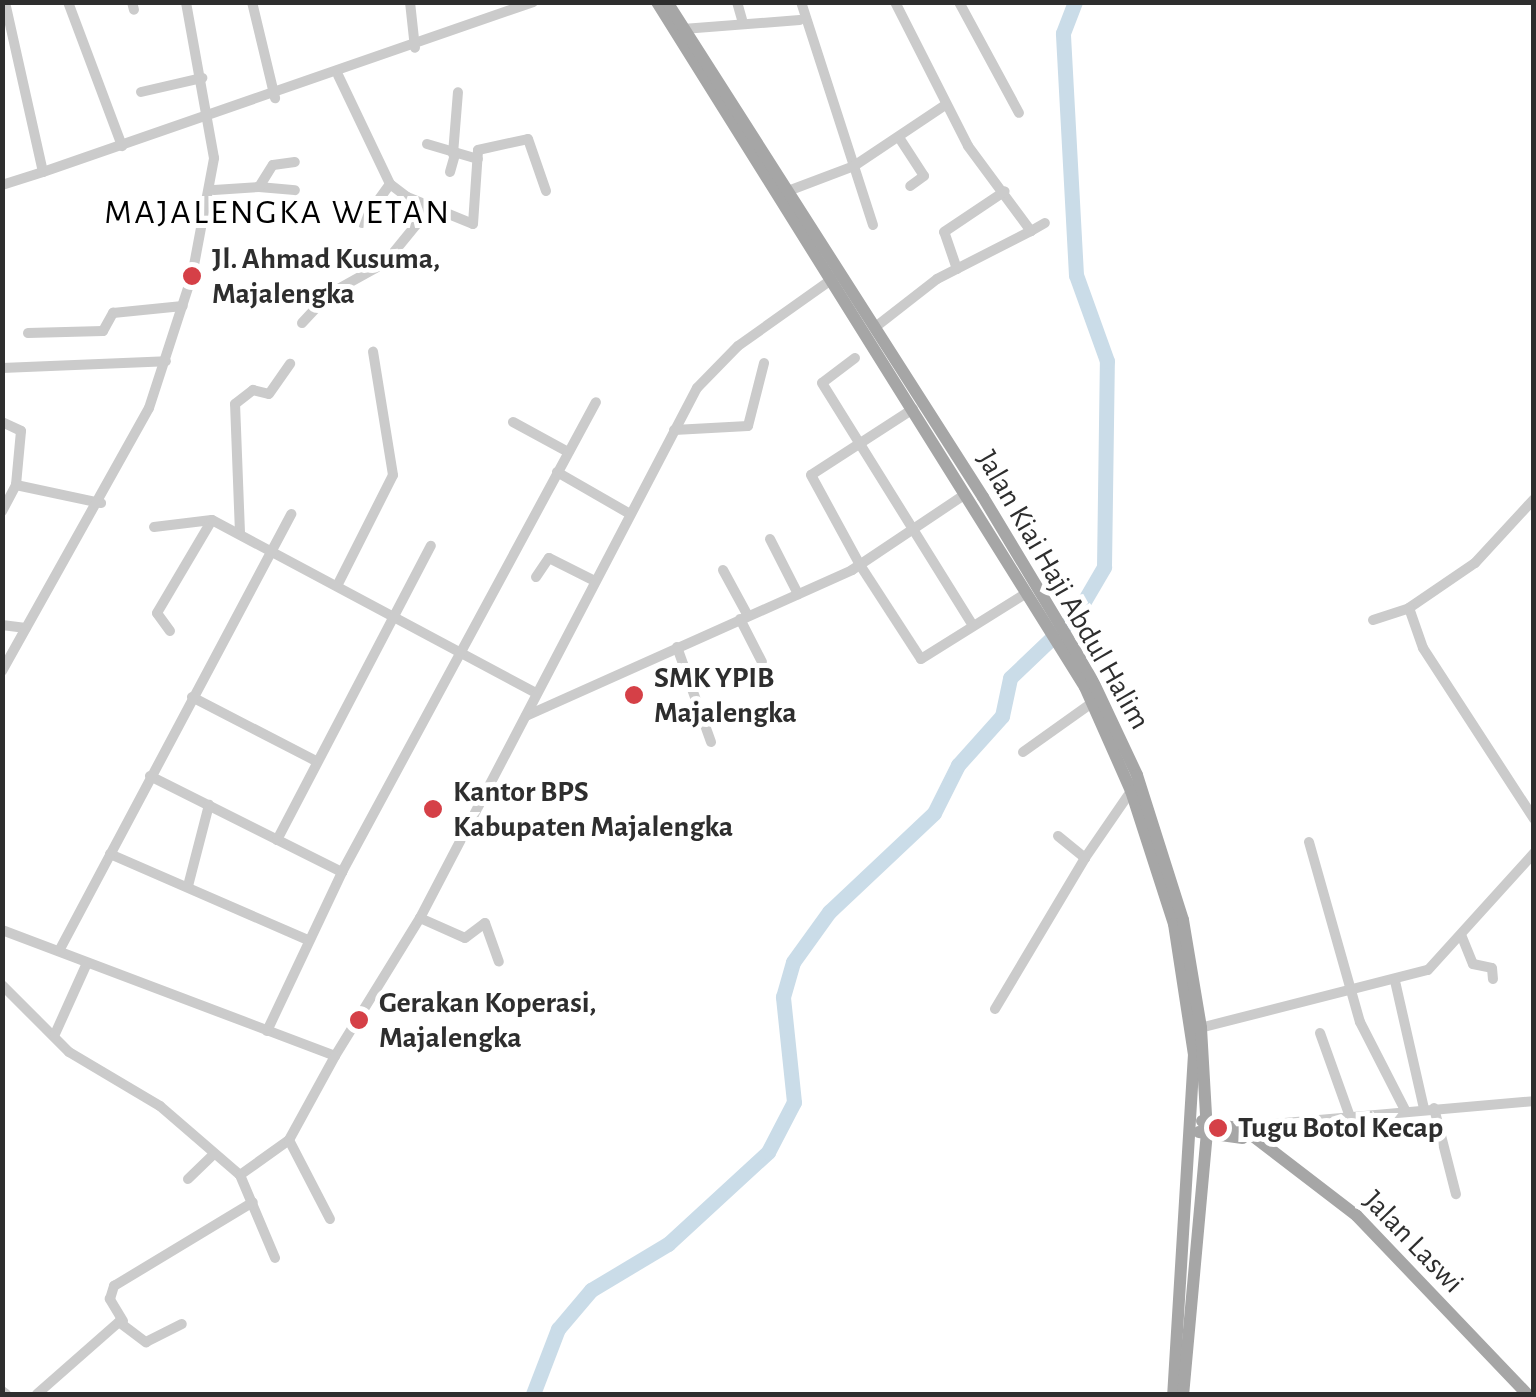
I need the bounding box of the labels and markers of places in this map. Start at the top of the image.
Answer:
place label: Jl. Ahmad Kusuma, Majalengka [212,241,440,312]
marker: Jl. Ahmad Kusuma, Majalengka [181,265,203,287]
place label: SMK YPIB Majalengka [654,660,797,730]
marker: SMK YPIB Majalengka [623,684,645,706]
place label: Kantor BPS Kabupaten Majalengka [453,774,733,844]
marker: Kantor BPS Kabupaten Majalengka [422,798,444,820]
place label: Gerakan Koperasi, Majalengka [379,985,596,1056]
marker: Gerakan Koperasi, Majalengka [348,1009,370,1031]
place label: Tugu Botol Kecap [1238,1110,1443,1146]
marker: Tugu Botol Kecap [1207,1117,1229,1139]

